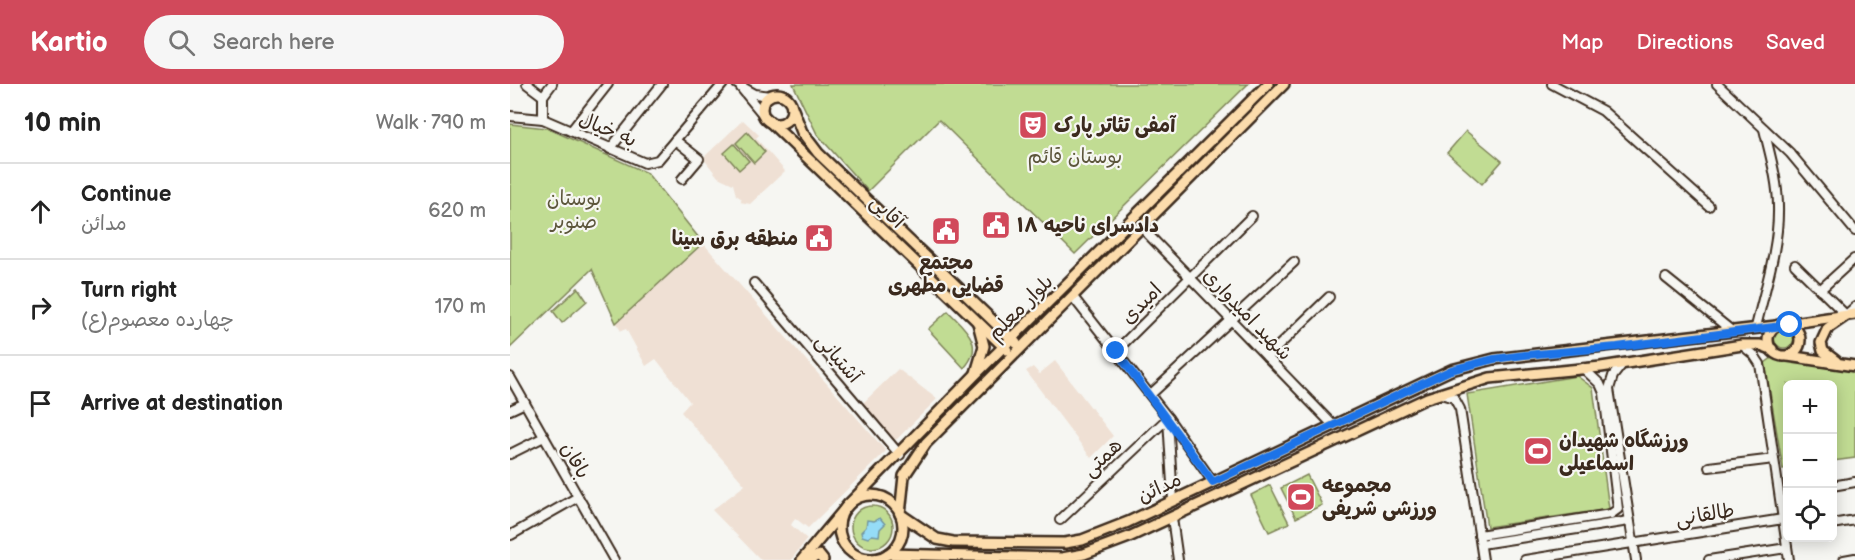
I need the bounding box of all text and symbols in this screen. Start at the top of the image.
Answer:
search box [144,15,564,69]
text: Kartio [30,26,108,59]
icon: search [165,26,198,59]
text: Search here [213,29,335,56]
text: Map [1561,30,1604,55]
text: Directions [1637,30,1733,55]
text: Saved [1766,30,1825,55]
street label: به خیال [575,107,640,153]
text: 10 min [24,108,101,139]
theatre icon: آمفی تئاتر پارک [1017,109,1049,141]
text: Walk · 790 m [376,111,486,135]
place label: آمفی تئاتر پارک [1054,114,1177,138]
park label: بوستان قائم [1028,145,1122,171]
text: Continue [81,181,171,208]
park label: بوستان صنوبر [547,187,601,235]
street label: آقایی [865,190,910,234]
icon: ahead [24,195,57,228]
text: 620 m [428,199,486,223]
public building icon: دادسرای ناحیه ۱۸ [980,209,1012,241]
text: مدائن [81,212,127,236]
place label: دادسرای ناحیه ۱۸ [1017,214,1159,238]
public building icon: مجتمع قضایی مطهری [930,215,962,247]
public building icon: منطقه برق سینا [803,222,835,254]
place label: منطقه برق سینا [672,227,798,251]
place label: مجتمع قضایی مطهری [888,251,1004,298]
street label: شهيد امیدواری [1198,264,1297,366]
street label: بلوار معلم [983,270,1060,347]
text: Turn right [81,277,177,304]
street label: امیدی [1116,278,1167,329]
icon: right [24,291,57,324]
text: 170 m [435,295,486,319]
text: چهارده معصوم(ع) [81,308,234,332]
route start [1776,311,1802,337]
street label: آشتیانی [810,329,867,389]
route end [1102,337,1128,363]
map controls [1783,380,1837,542]
button: + [1783,380,1837,434]
icon: arrive [24,387,57,420]
text: Arrive at destination [81,390,283,417]
place label: ورزشگاه شهیدان اسماعیلی [1559,428,1689,476]
street label: همتی [1078,433,1128,482]
button: − [1783,434,1837,488]
sports icon: ورزشگاه شهیدان اسماعیلی [1522,435,1554,467]
street label: بافان [555,438,595,483]
street label: مدائن [1134,467,1185,508]
place label: مجموعه ورزشی شریفی [1322,474,1437,521]
sports icon: مجموعه ورزشی شریفی [1285,481,1317,513]
button: locate [1783,488,1837,542]
street label: طالقانی [1674,498,1736,531]

